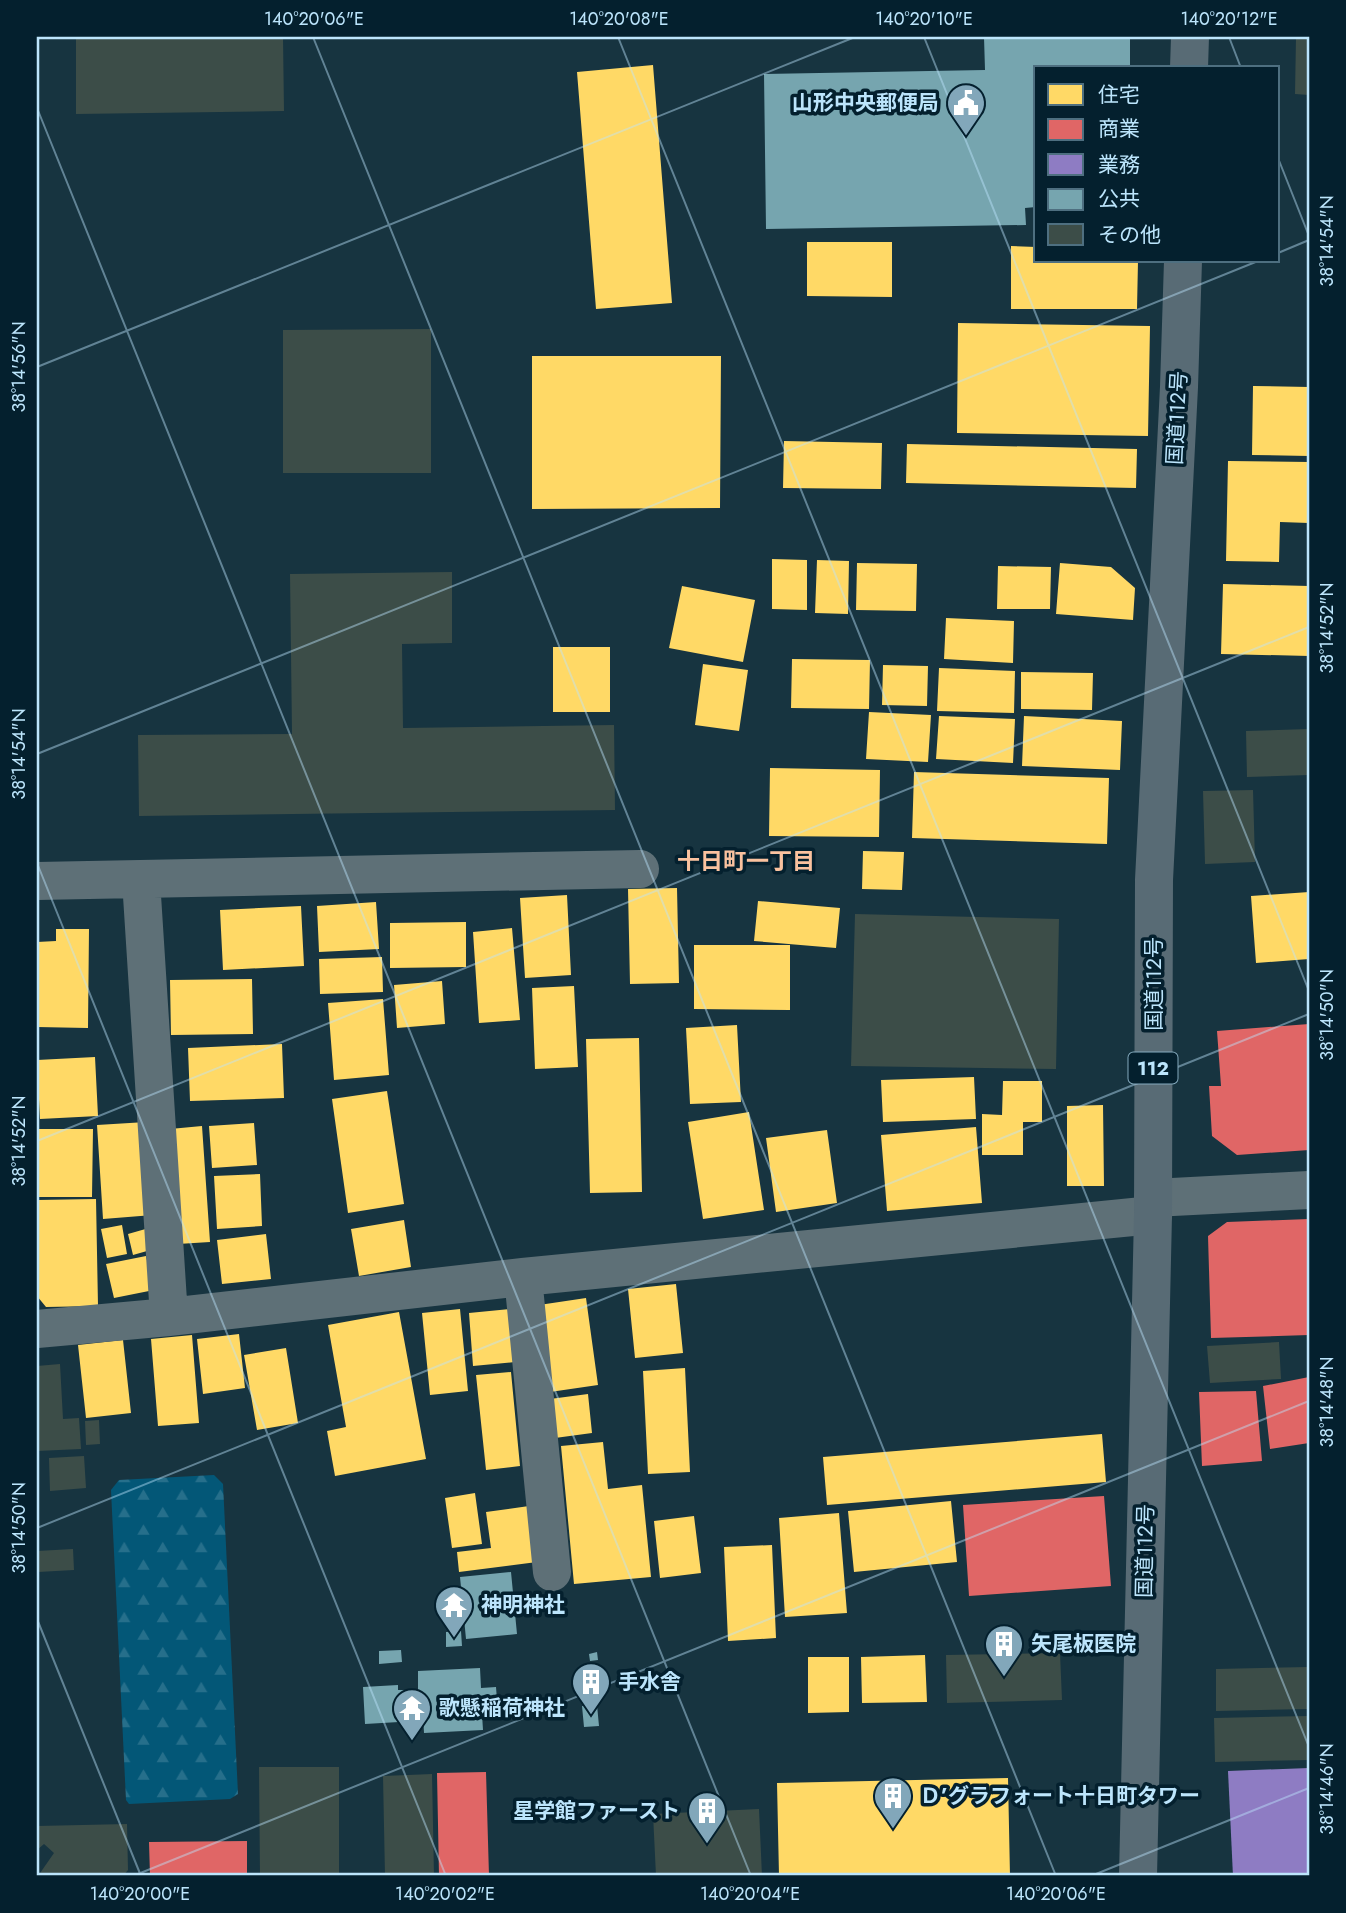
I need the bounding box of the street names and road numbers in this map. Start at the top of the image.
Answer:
street label: 国道112号 [1160,370,1194,466]
street label: 国道112号 [1139,937,1169,1031]
road number: 112 [1128,1052,1178,1084]
street label: 国道112号 [1129,1504,1161,1598]

